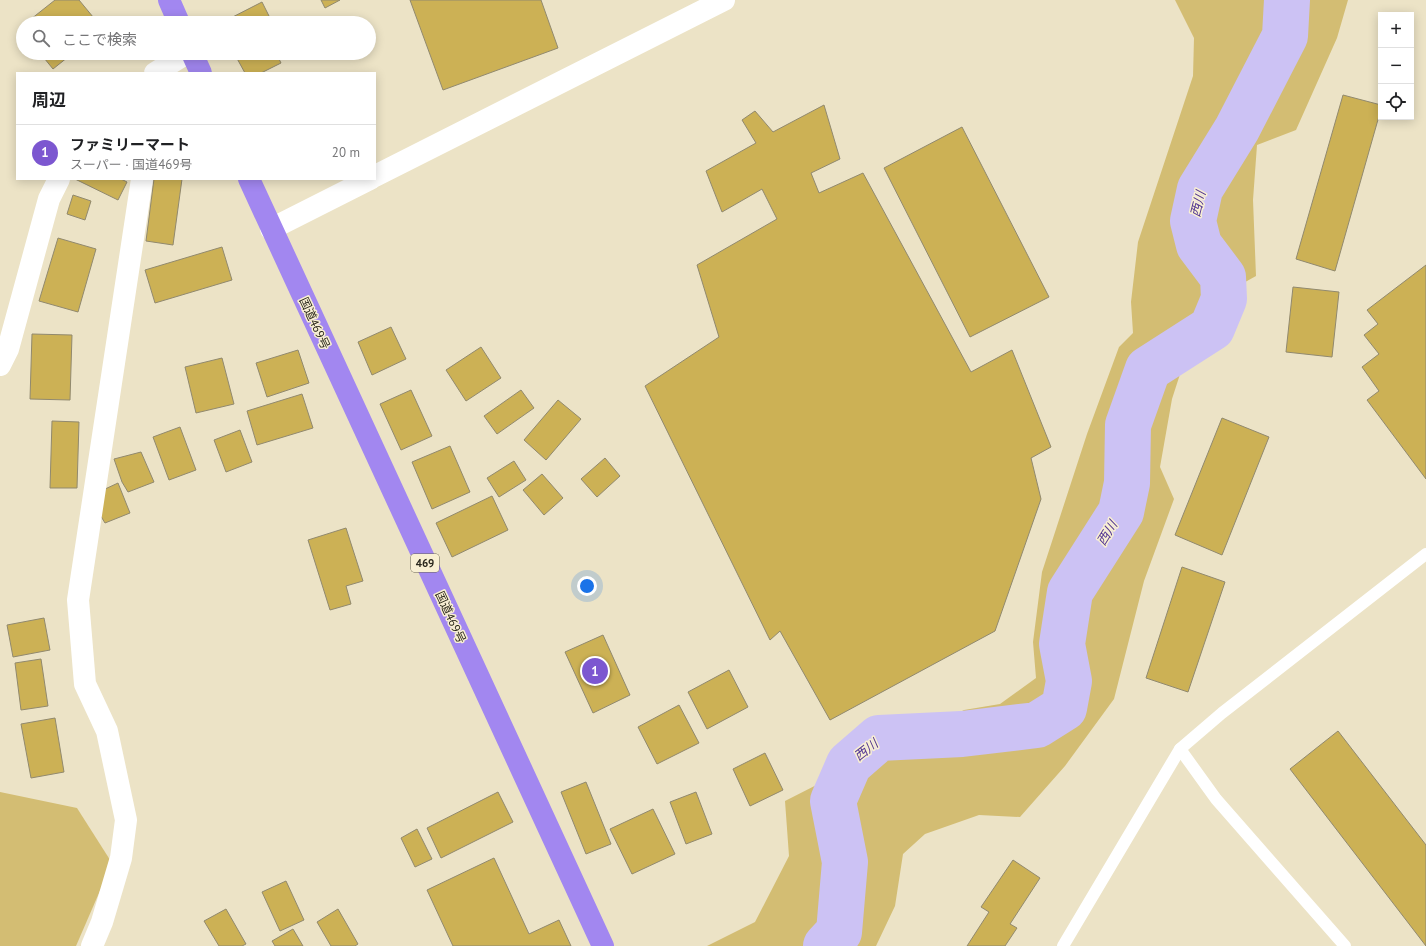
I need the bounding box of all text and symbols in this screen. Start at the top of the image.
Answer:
map controls [1378,12,1414,120]
button: + [1378,12,1414,48]
search box [16,16,376,60]
icon: search [30,27,52,49]
text: ここで検索 [62,30,137,49]
button: − [1378,48,1414,84]
button: locate [1378,84,1414,120]
text: 周辺 [32,89,66,111]
text: ファミリーマート [70,135,190,154]
text: 1 [41,144,49,161]
text: 20 m [332,144,360,161]
text: スーパー · 国道469号 [70,156,193,173]
water label: 西川 [1187,187,1210,219]
street label: 国道469号 [296,295,334,351]
water label: 西川 [1093,516,1122,549]
road number: 469 [411,554,439,572]
your location [577,576,597,596]
street label: 国道469号 [432,589,470,645]
pin: 1 [582,656,608,686]
water label: 西川 [851,734,883,765]

